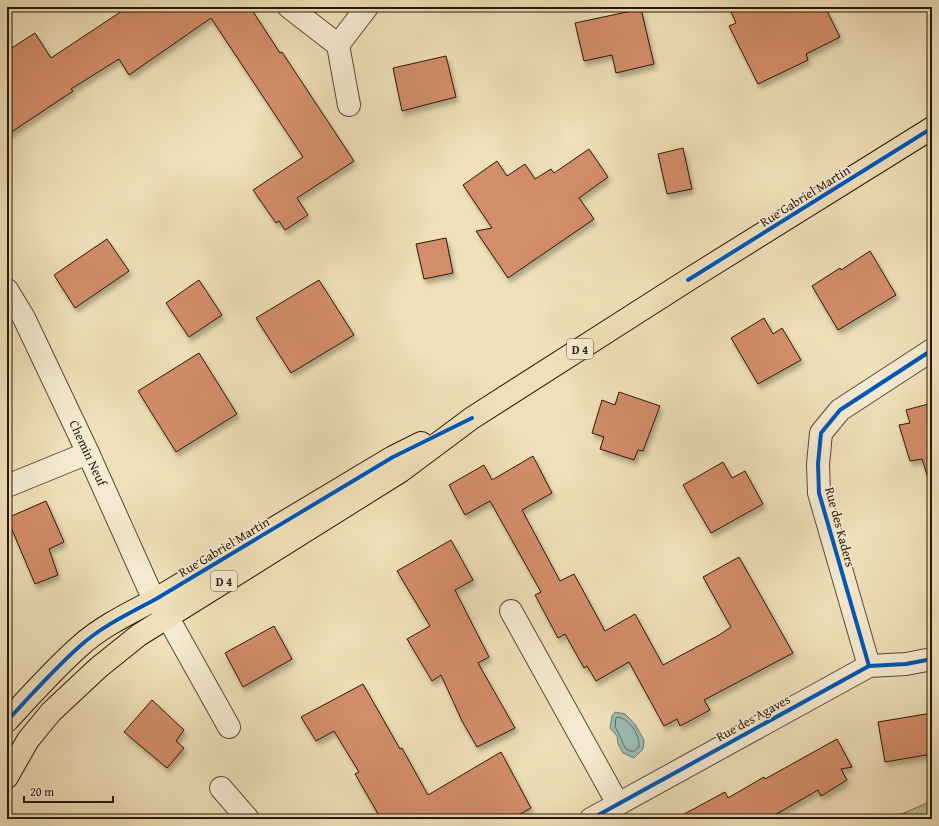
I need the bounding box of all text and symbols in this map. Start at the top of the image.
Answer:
street label: Rue Gabriel Martin [756,160,854,231]
road number: D 4 [567,339,593,359]
street label: Chemin Neuf [64,417,112,491]
street label: Rue des Kaders [820,485,860,569]
street label: Rue Gabriel Martin [175,512,274,582]
road number: D 4 [211,571,237,591]
street label: Rue des Agaves [712,690,794,746]
scale bar [24,778,113,804]
text: 20 m [30,783,54,800]

